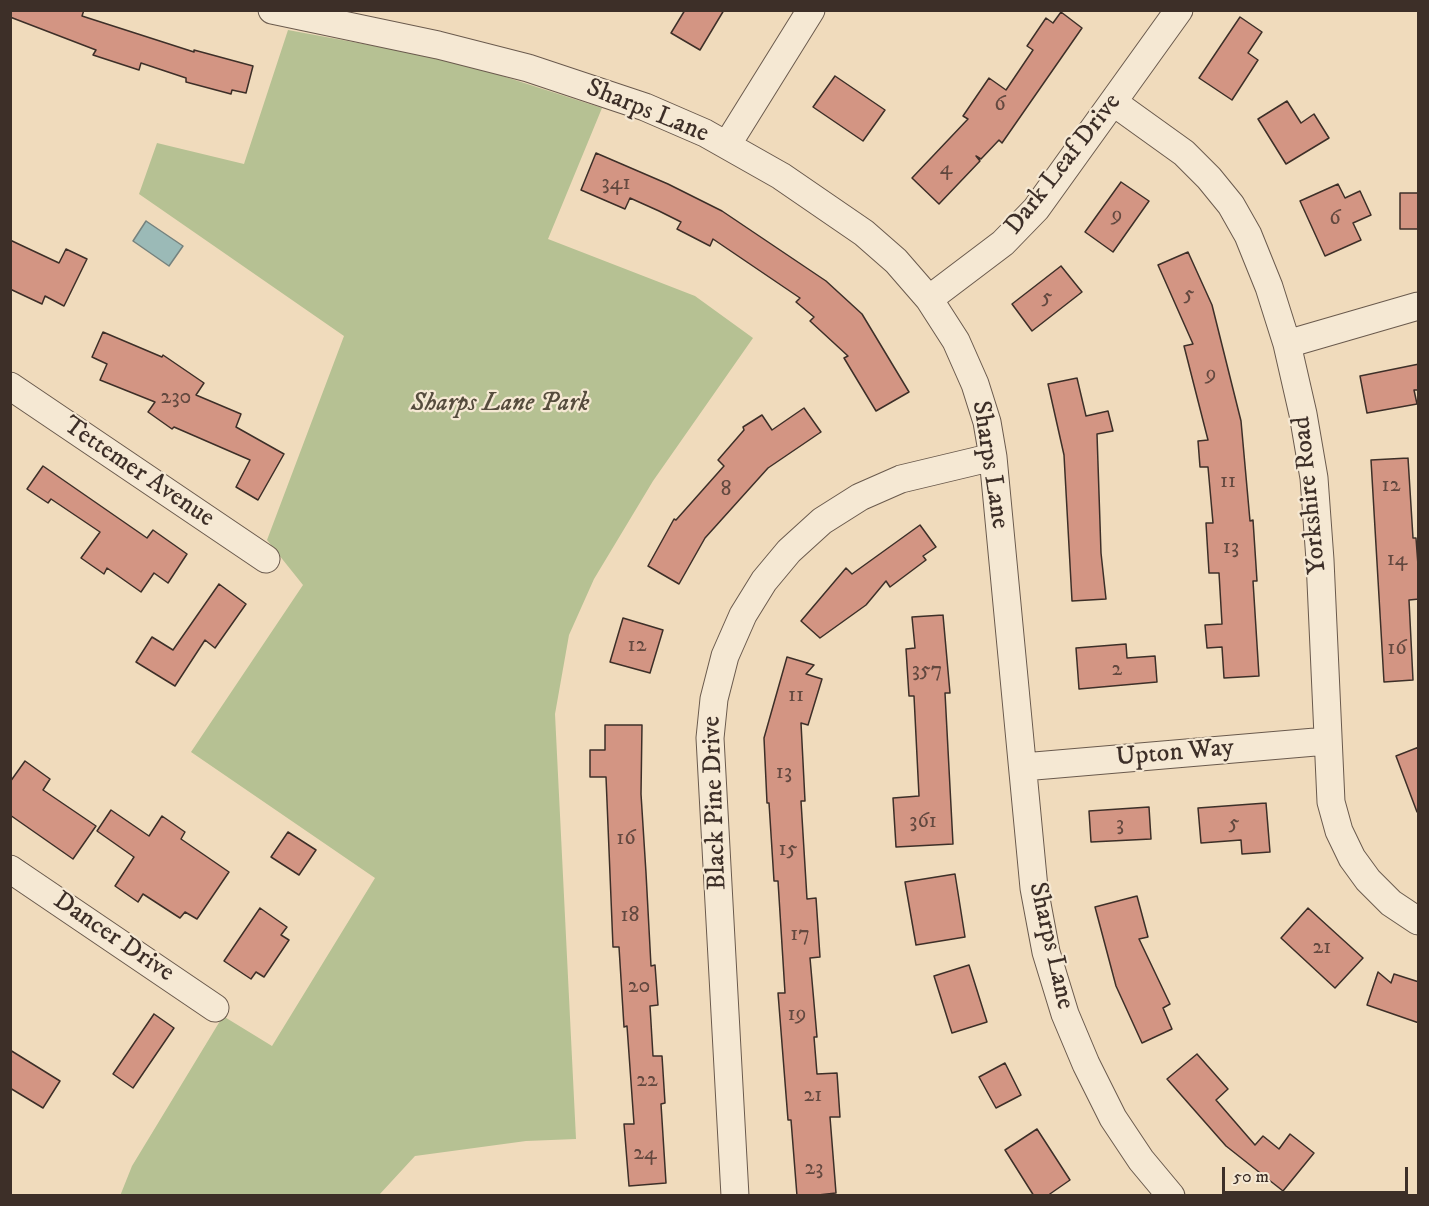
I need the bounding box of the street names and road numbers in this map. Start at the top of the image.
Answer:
street label: Sharps Lane [581,73,713,151]
street label: Dark Leaf Drive [999,88,1129,242]
street label: Sharps Lane [963,399,1015,531]
street label: Tettemer Avenue [56,411,220,535]
street label: Yorkshire Road [1287,415,1335,575]
street label: Black Pine Drive [697,715,735,891]
street label: Upton Way [1115,733,1235,775]
street label: Sharps Lane [1020,879,1080,1013]
street label: Dancer Drive [47,886,179,990]

